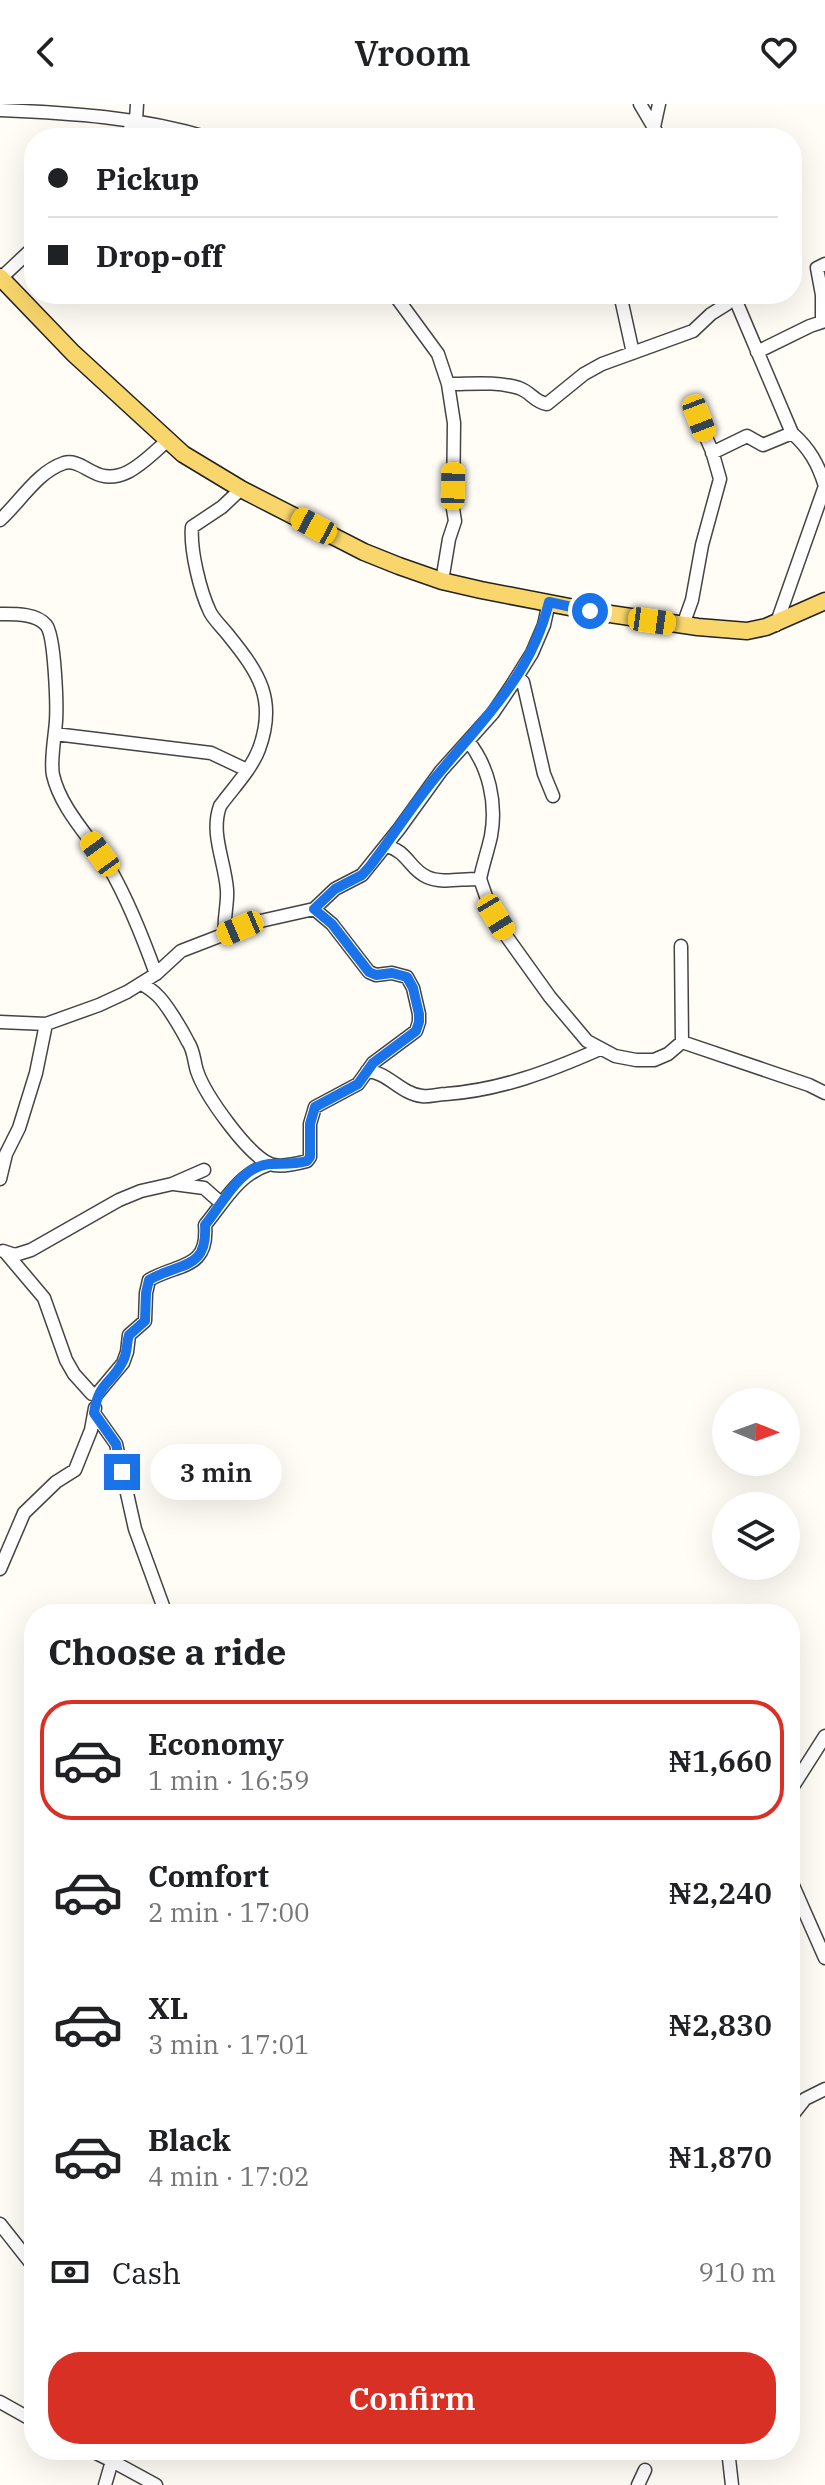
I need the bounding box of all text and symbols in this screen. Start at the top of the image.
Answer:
text: Vroom [354,29,471,76]
icon: back [24,30,68,74]
icon: heart [757,30,801,74]
text: Pickup [96,159,199,198]
text: Drop-off [96,236,224,275]
car [679,391,719,445]
car [441,462,465,510]
car [287,504,341,548]
route start [572,593,608,629]
car [627,606,677,636]
car [76,828,124,880]
car [473,890,519,944]
car [213,908,267,948]
north arrow [712,1388,800,1476]
map controls [712,1388,800,1580]
callout: 3 min [150,1444,282,1500]
route end [104,1454,140,1490]
text: 3 min [180,1455,252,1489]
button: layers [712,1492,800,1580]
text: Choose a ride [48,1628,287,1675]
icon: car [52,1724,124,1796]
text: Economy [148,1724,284,1763]
text: ₦1,660 [668,1741,772,1780]
text: 1 min · 16:59 [148,1763,310,1797]
icon: car [52,1856,124,1928]
text: Comfort [148,1856,269,1895]
text: ₦2,240 [668,1873,772,1912]
text: 2 min · 17:00 [148,1895,310,1929]
icon: car [52,1988,124,2060]
text: XL [148,1988,188,2027]
text: ₦2,830 [668,2005,772,2044]
text: 3 min · 17:01 [148,2027,310,2061]
icon: car [52,2120,124,2192]
text: Black [148,2120,231,2159]
text: ₦1,870 [668,2137,772,2176]
text: 4 min · 17:02 [148,2159,310,2193]
icon: cash [48,2250,92,2294]
text: Cash [112,2253,181,2292]
text: 910 m [698,2255,776,2289]
button: Confirm [48,2352,776,2444]

